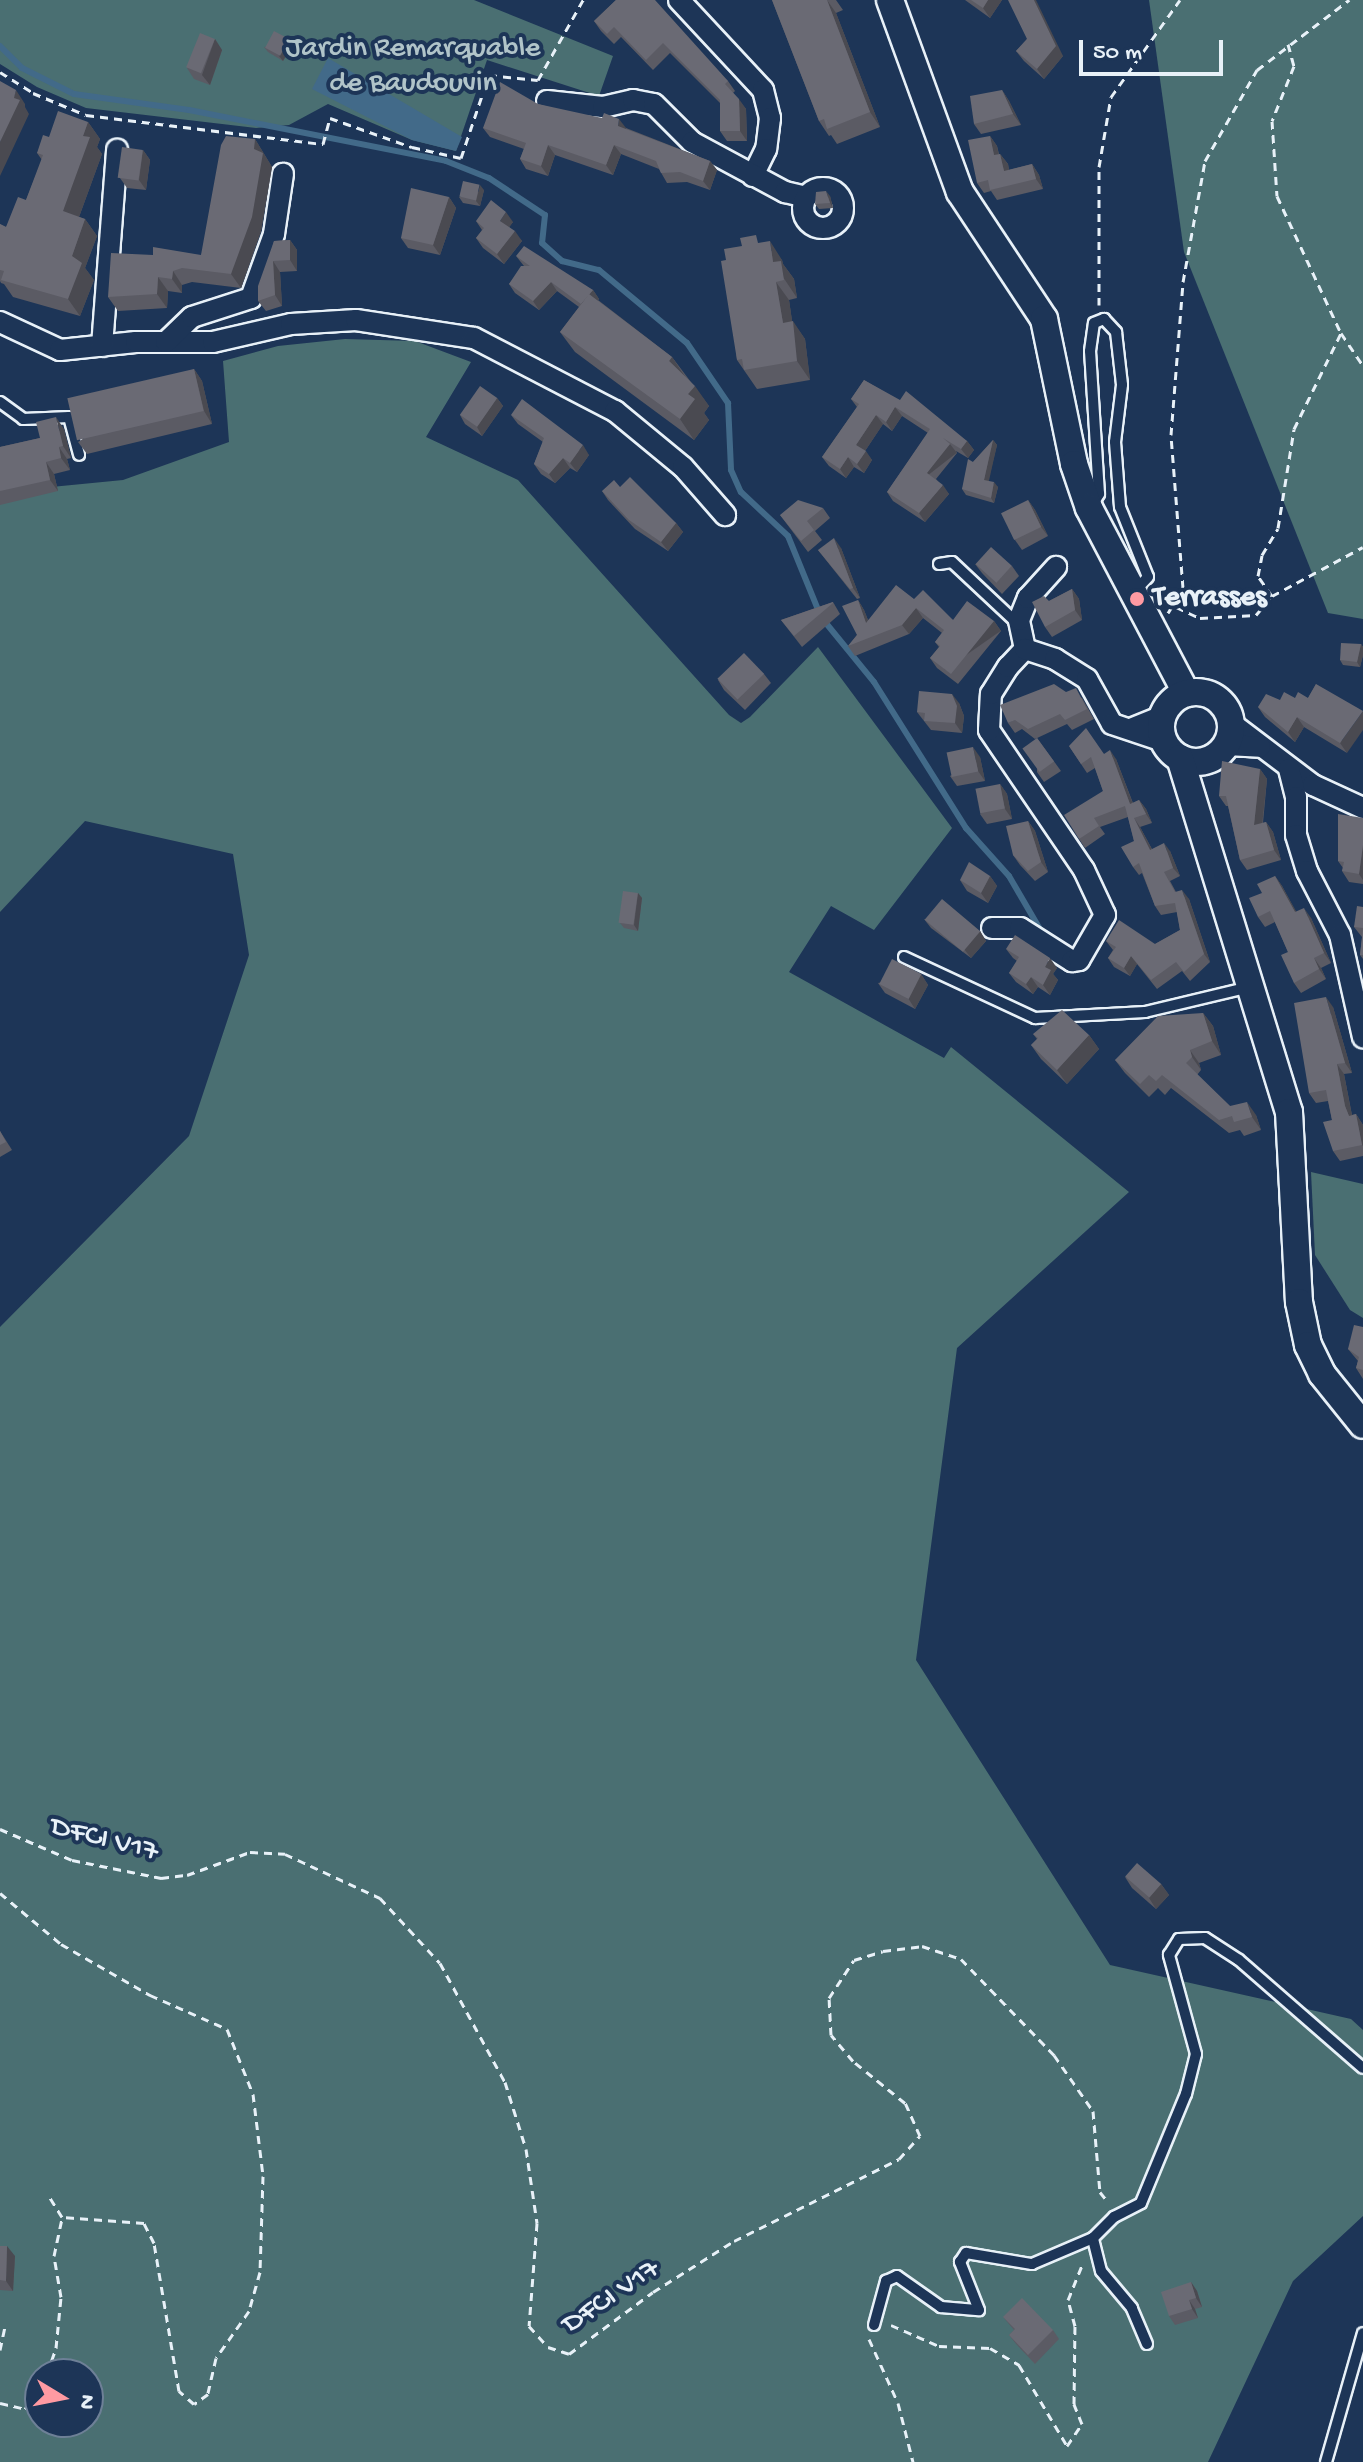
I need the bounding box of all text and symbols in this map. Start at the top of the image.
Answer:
scale bar [1083,24,1227,74]
park label: Jardin Remarquable de Baudouvin [286,32,540,102]
text: 50 m [1093,39,1142,68]
place label: Terrasses [1153,581,1267,617]
marker: Terrasses [1128,590,1146,608]
street label: DFCI V17 [46,1810,162,1872]
street label: DFCI V17 [556,2252,668,2344]
north arrow [24,2358,104,2438]
text: N [72,2392,100,2411]

